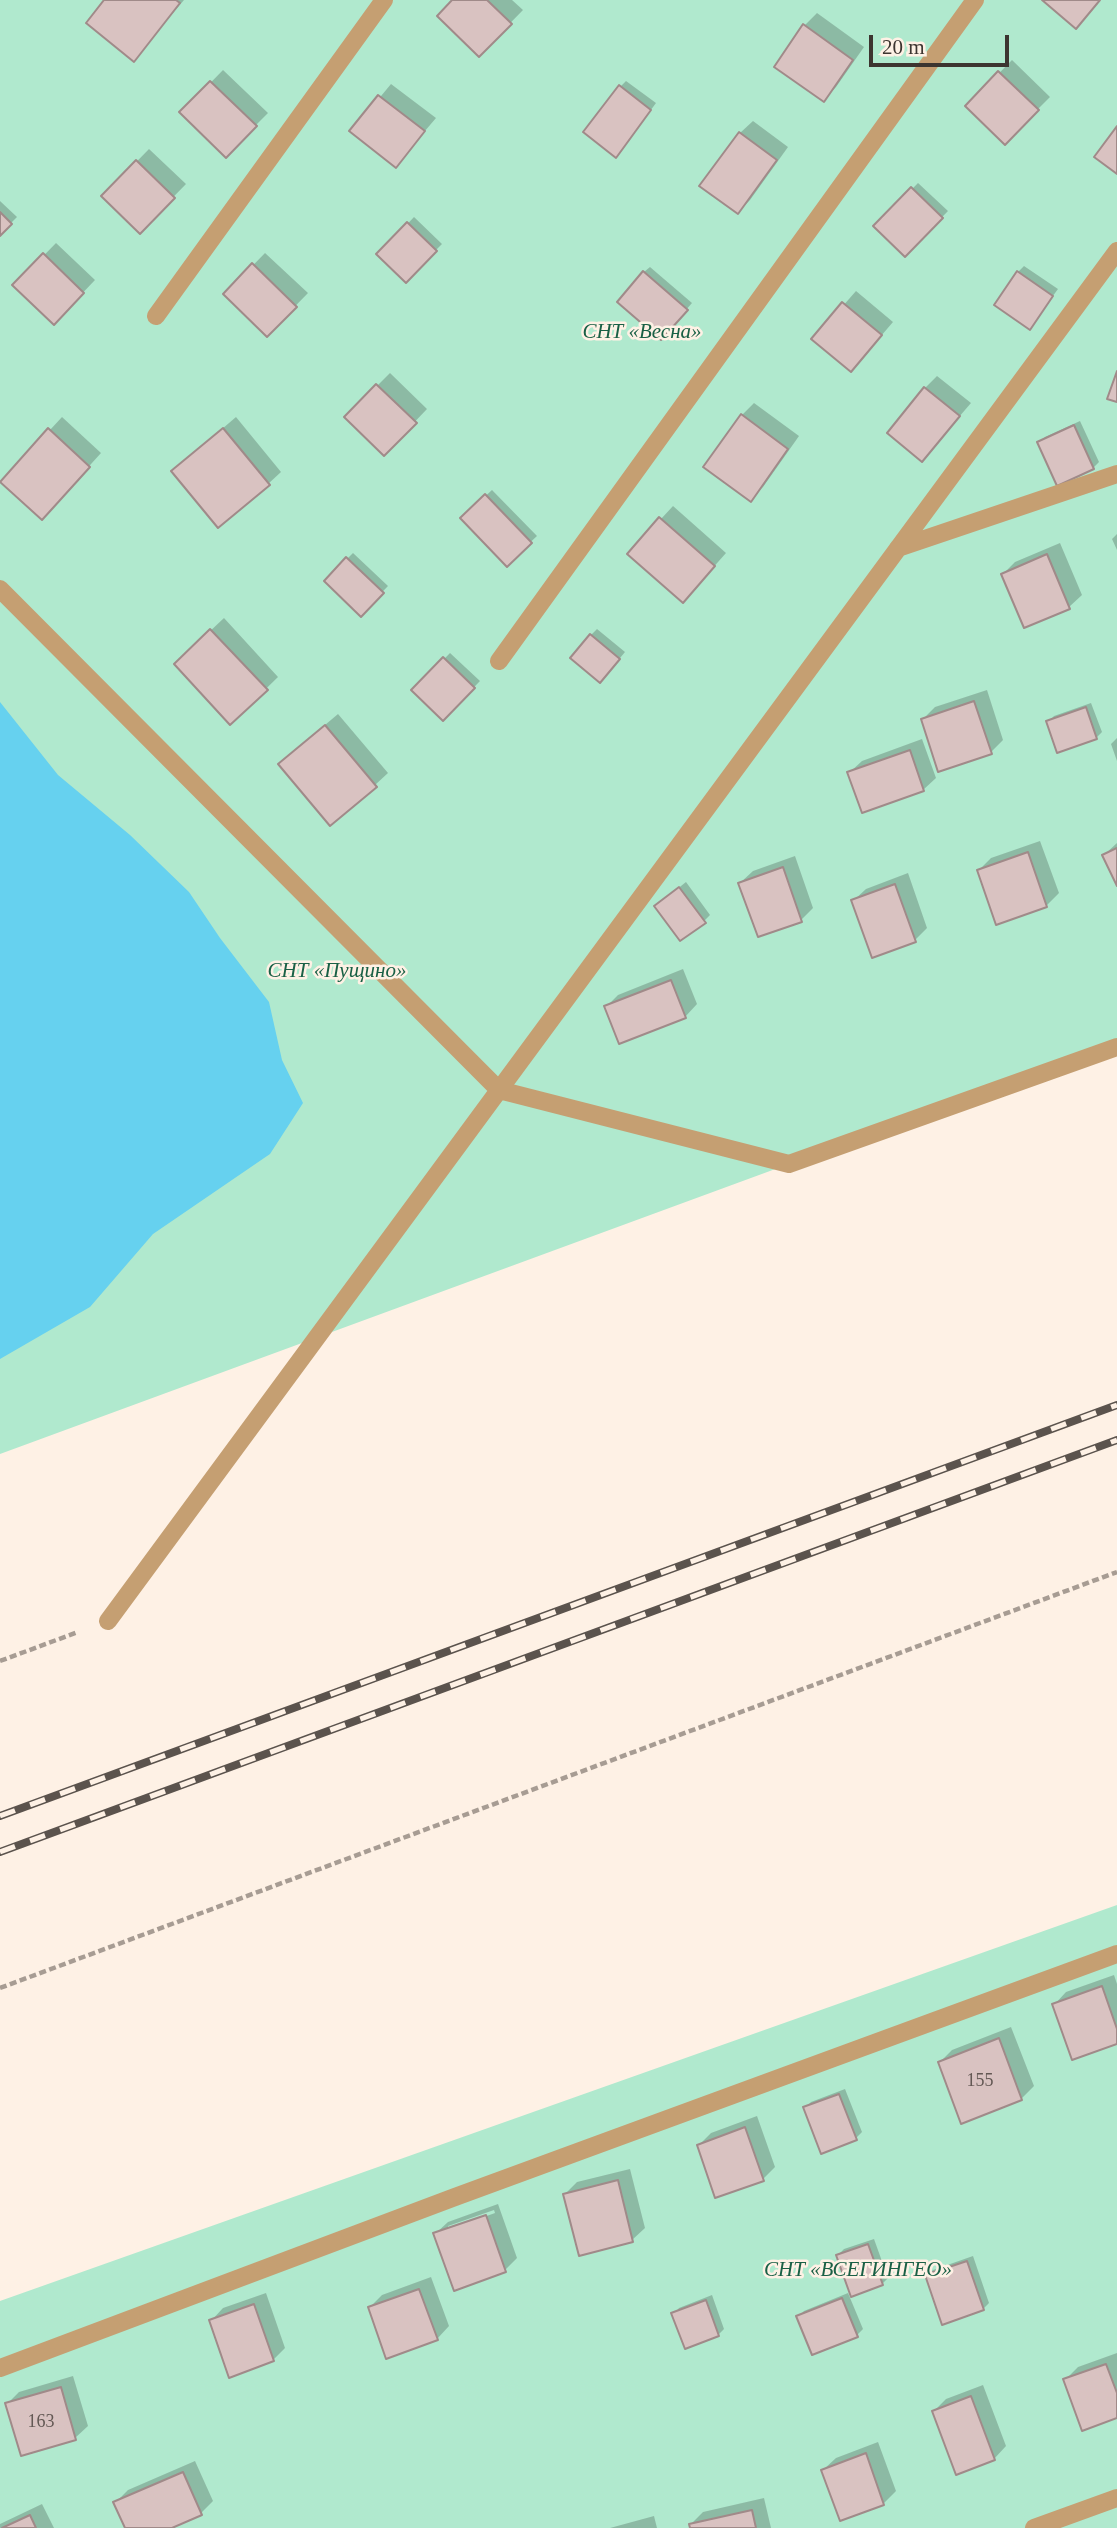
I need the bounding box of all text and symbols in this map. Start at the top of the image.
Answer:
scale bar [872,21,1012,65]
text: 20 m [882,35,925,59]
park label: СНТ «Весна» [582,319,702,345]
park label: СНТ «Пущино» [268,958,406,984]
house number: 155 [967,2070,993,2092]
park label: СНТ «ВСЕГИНГЕО» [764,2257,952,2283]
house number: 163 [27,2411,54,2433]

